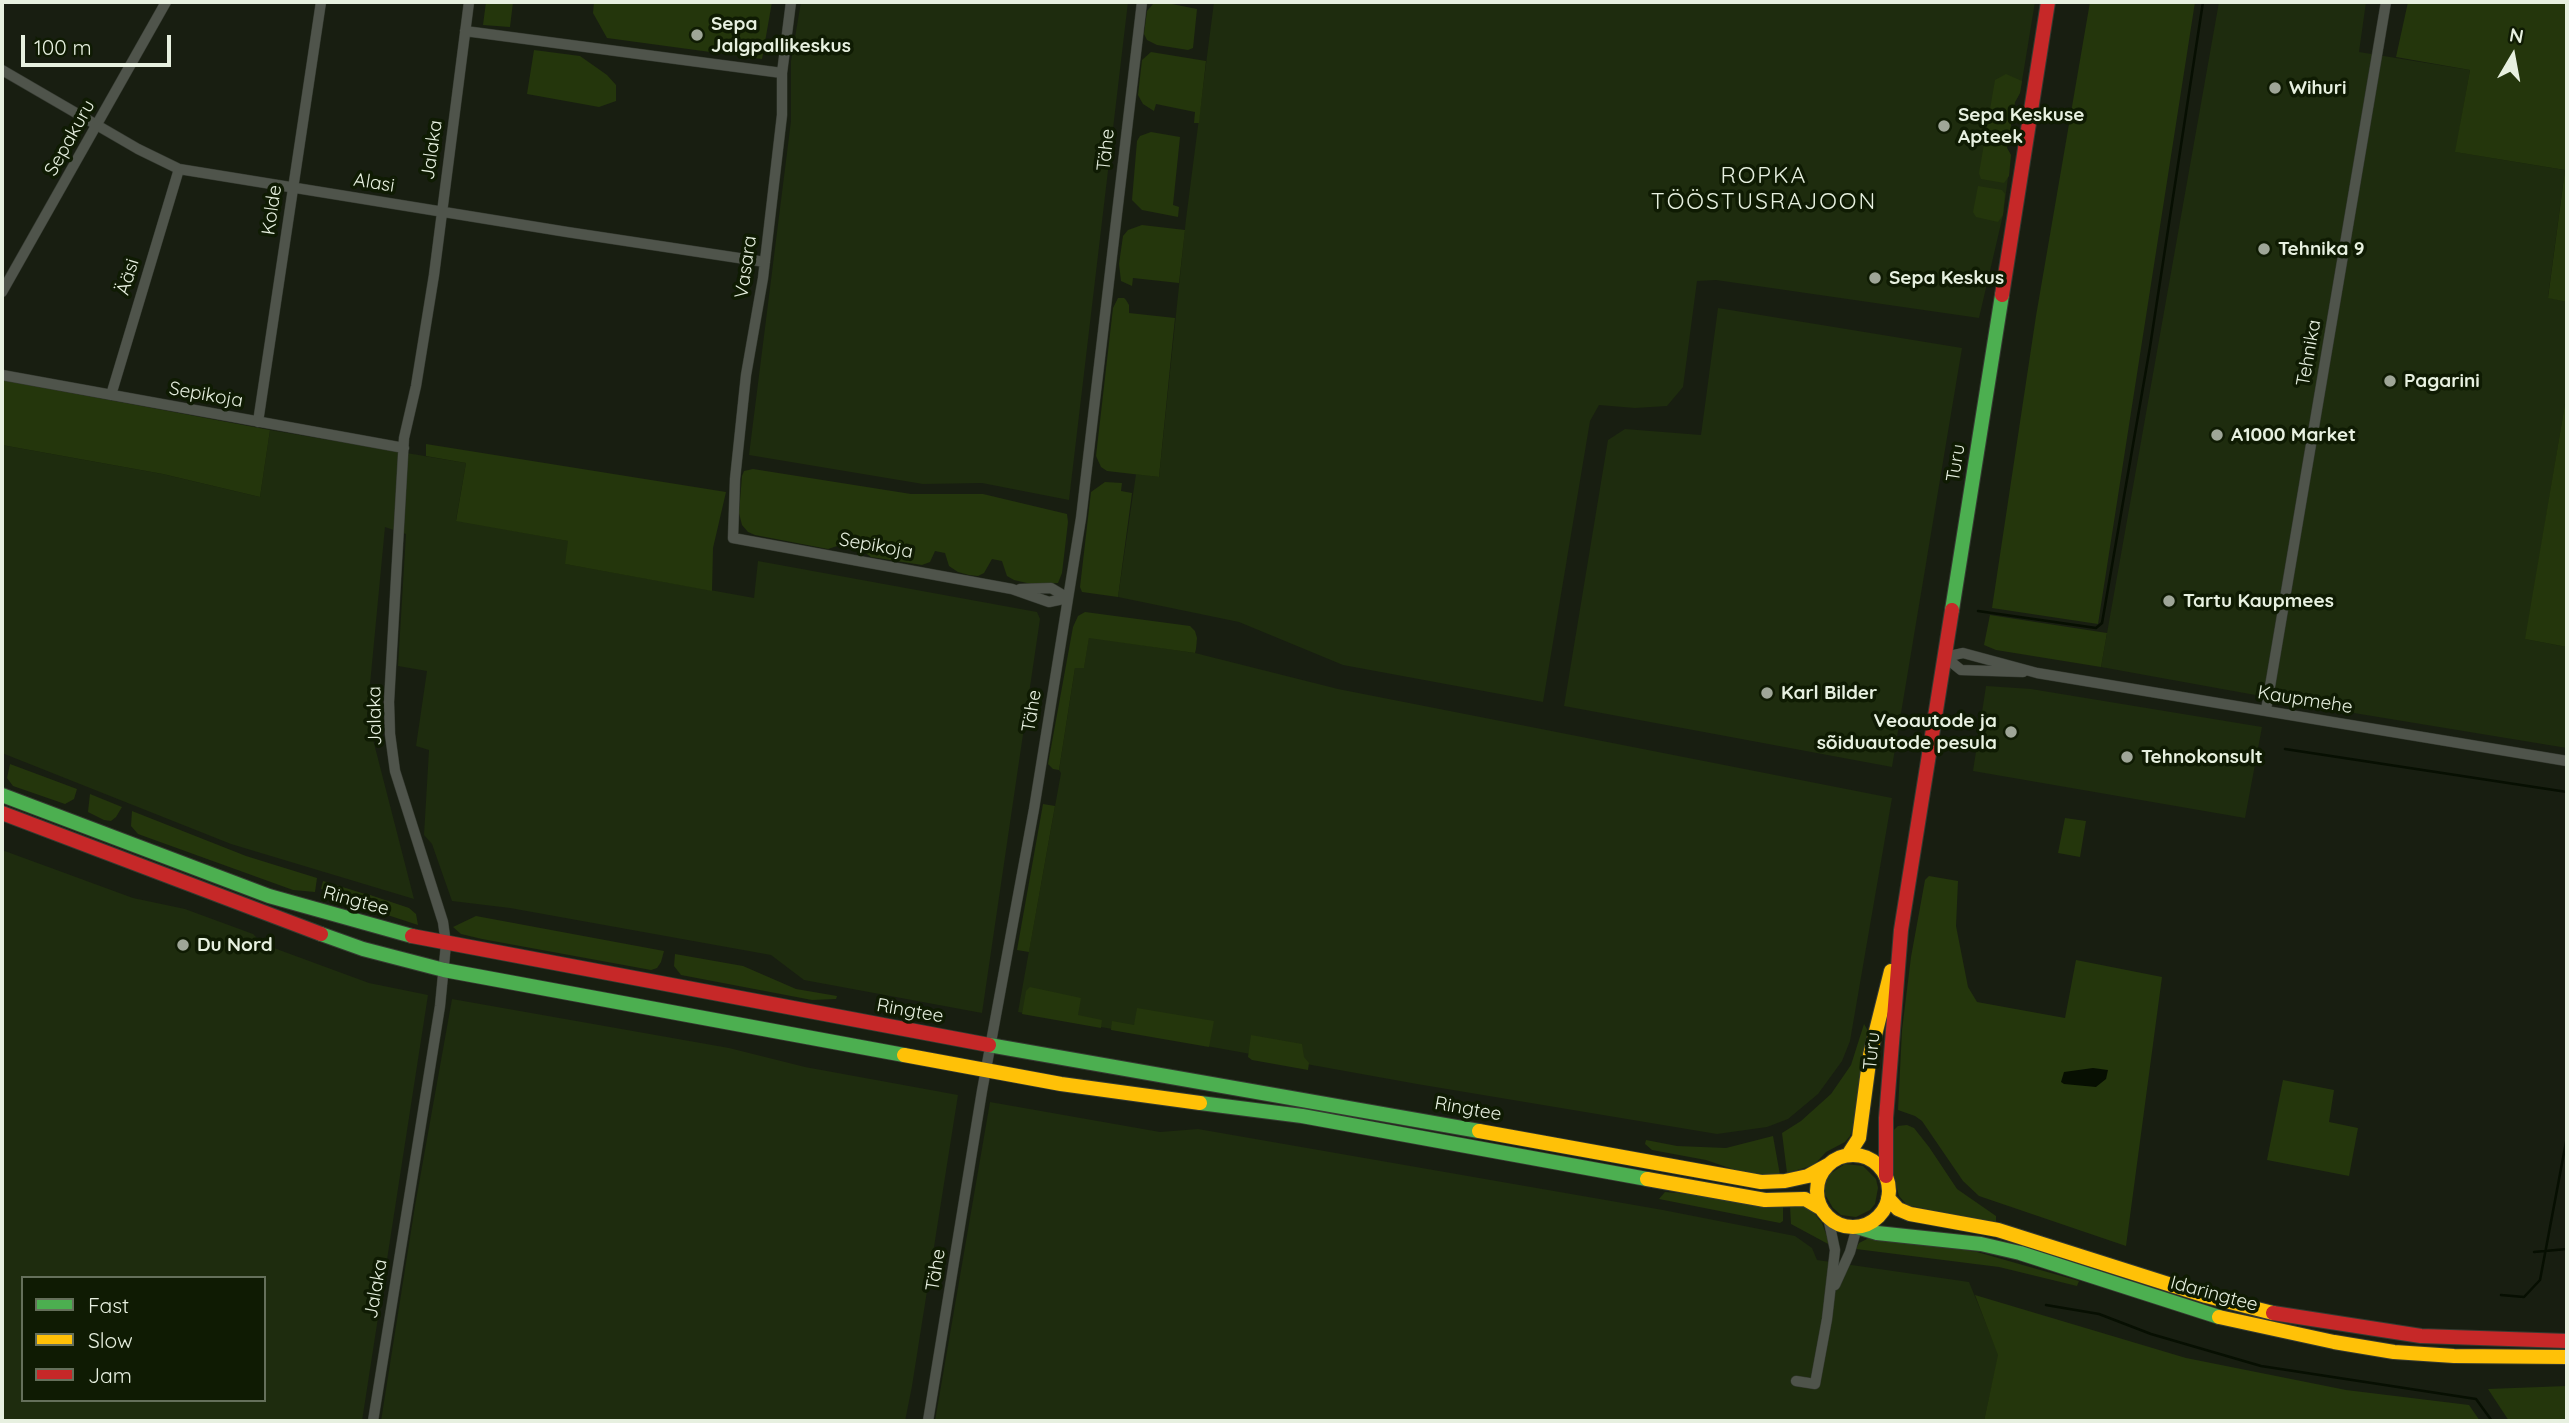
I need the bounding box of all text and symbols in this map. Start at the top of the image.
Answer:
place label: Sepa Jalgpallikeskus [711,13,851,57]
scale bar [24,21,175,65]
north arrow [2478,21,2548,91]
text: N [2508,22,2526,48]
marker: Sepa Jalgpallikeskus [689,27,705,43]
text: 100 m [34,34,92,60]
place label: Wihuri [2289,77,2346,99]
marker: Wihuri [2267,80,2283,96]
street label: Sepakuru [40,96,100,180]
place label: Sepa Keskuse Apteek [1958,104,2084,148]
marker: Sepa Keskuse Apteek [1936,118,1952,134]
street label: Jalaka [417,119,447,181]
street label: Tähe [1092,128,1120,172]
district label: ROPKA TÖÖSTUSRAJOON [1652,162,1876,216]
street label: Alasi [352,169,396,197]
street label: Kolde [257,183,287,237]
street label: Vasara [730,234,762,300]
place label: Tehnika 9 [2278,238,2365,260]
marker: Tehnika 9 [2256,241,2272,257]
street label: Ääsi [112,256,144,298]
place label: Sepa Keskus [1889,267,2004,289]
marker: Sepa Keskus [1867,270,1883,286]
street label: Tehnika [2292,318,2326,388]
place label: Pagarini [2404,370,2480,392]
marker: Pagarini [2382,373,2398,389]
street label: Sepikoja [167,377,245,413]
place label: A1000 Market [2231,424,2356,446]
marker: A1000 Market [2209,427,2225,443]
street label: Turu [1942,442,1970,484]
street label: Sepikoja [837,528,915,564]
place label: Tartu Kaupmees [2183,590,2334,612]
marker: Tartu Kaupmees [2161,593,2177,609]
street label: Kaupmehe [2256,681,2354,719]
place label: Karl Bilder [1781,682,1877,704]
marker: Karl Bilder [1759,685,1775,701]
street label: Jalaka [363,686,387,746]
street label: Tähe [1017,688,1047,734]
place label: Veoautode ja sõiduautode pesula [1817,710,1997,754]
marker: Veoautode ja sõiduautode pesula [2003,724,2019,740]
place label: Tehnokonsult [2141,746,2263,768]
marker: Tehnokonsult [2119,749,2135,765]
street label: Ringtee [320,881,392,921]
place label: Du Nord [197,934,273,956]
marker: Du Nord [175,937,191,953]
street label: Ringtee [875,994,945,1028]
street label: Turu [1859,1031,1885,1071]
street label: Ringtee [1433,1092,1503,1126]
street label: Tähe [921,1247,951,1293]
street label: Jalaka [360,1258,392,1320]
street label: Idaringtee [2168,1271,2260,1317]
legend [21,1276,266,1402]
text: Fast [88,1292,129,1318]
text: Slow [88,1327,133,1353]
text: Jam [88,1362,132,1388]

